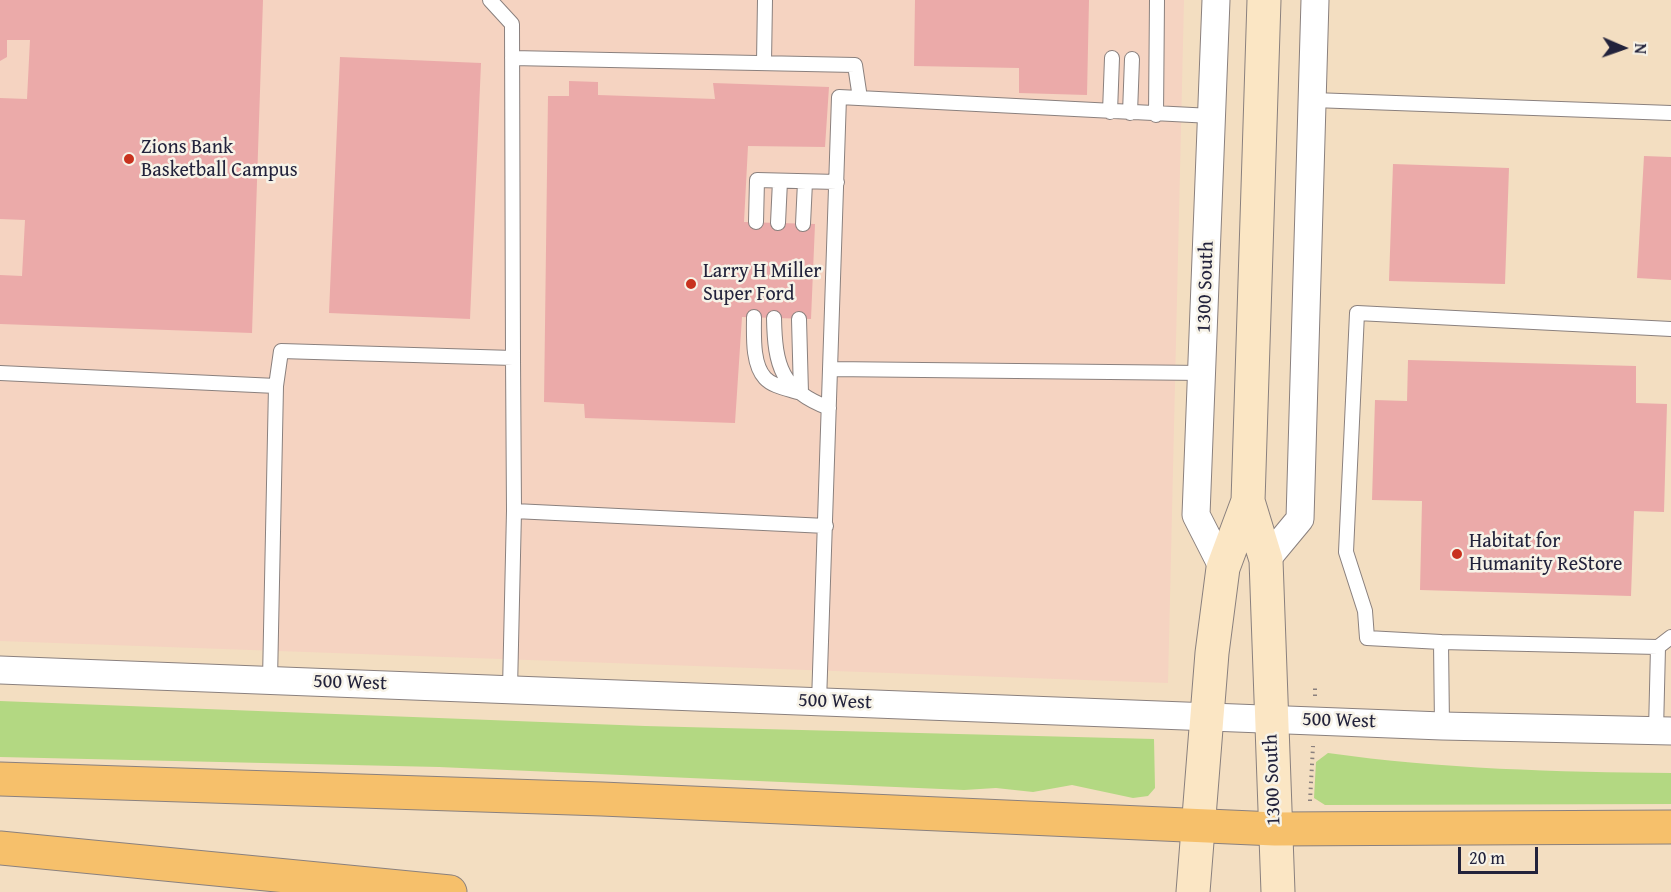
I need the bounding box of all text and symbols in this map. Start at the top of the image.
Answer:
north arrow [1593,18,1653,78]
text: N [1629,43,1653,54]
place label: Zions Bank Basketball Campus [141,136,298,183]
marker: Zions Bank Basketball Campus [122,152,136,166]
street label: 1300 South [1192,241,1220,333]
place label: Larry H Miller Super Ford [703,260,822,307]
marker: Larry H Miller Super Ford [684,277,698,291]
place label: Habitat for Humanity ReStore [1469,530,1622,577]
marker: Habitat for Humanity ReStore [1450,547,1464,561]
street label: 500 West [313,670,387,696]
street label: 500 West [798,689,872,715]
street label: 500 West [1302,708,1376,734]
street label: 1300 South [1259,734,1287,826]
scale bar [1461,835,1540,873]
text: 20 m [1469,844,1505,871]

